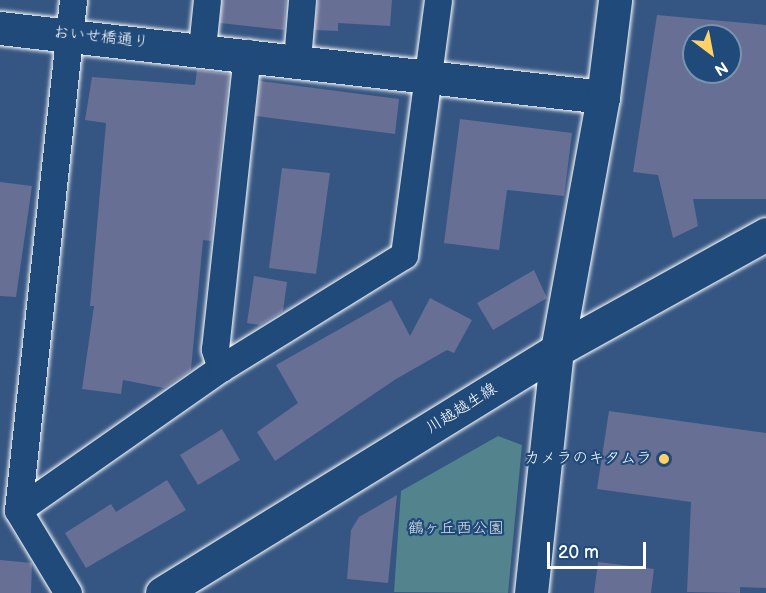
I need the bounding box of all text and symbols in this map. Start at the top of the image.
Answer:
street label: おいせ橋通り [52,23,150,53]
north arrow [682,24,742,84]
text: N [711,57,731,79]
street label: 川越越生線 [423,380,501,438]
place label: カメラのキタムラ [524,449,652,469]
marker: カメラのキタムラ [657,452,671,466]
park label: 鶴ヶ丘西公園 [408,519,504,539]
scale bar [550,530,649,568]
text: 20 m [558,542,599,563]

